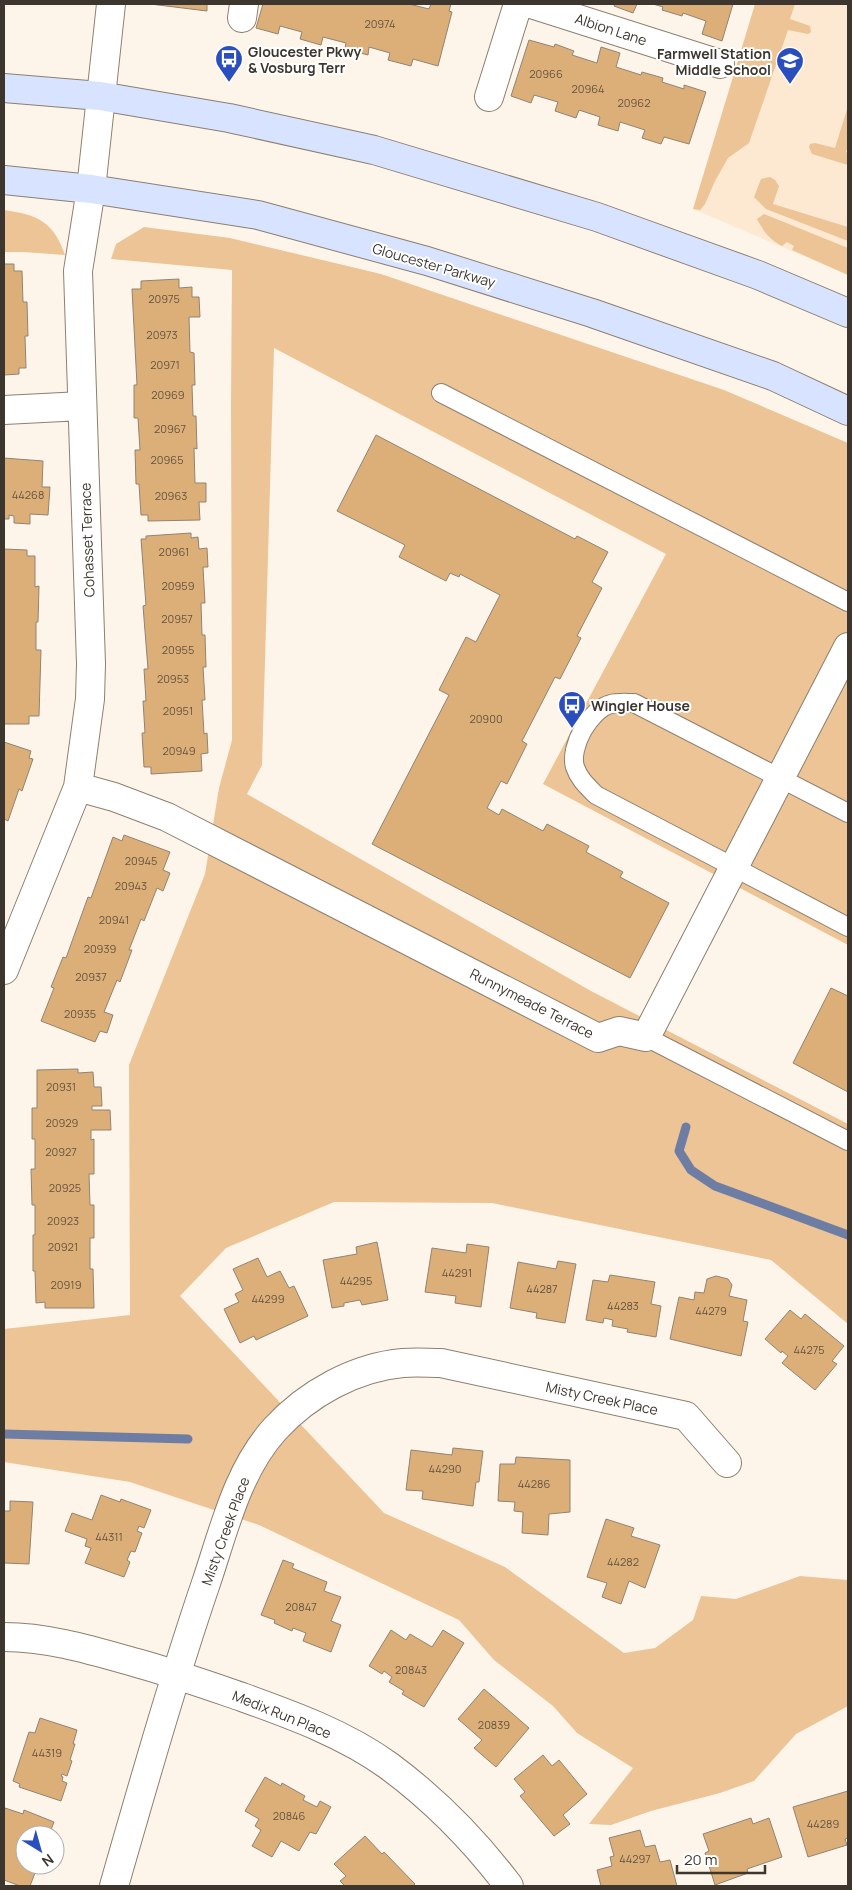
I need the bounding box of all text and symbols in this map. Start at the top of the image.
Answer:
street label: Albion Lane [573,8,649,50]
house number: 20974 [364,16,396,31]
place label: Gloucester Pkwy & Vosburg Terr [248,42,362,77]
bus stop icon: Gloucester Pkwy & Vosburg Terr [214,44,244,83]
place label: Farmwell Station Middle School [657,44,771,79]
school or university icon: Farmwell Station Middle School [775,46,805,85]
house number: 20966 [529,66,563,81]
house number: 20964 [571,81,605,96]
house number: 20962 [618,95,650,110]
street label: Gloucester Parkway [370,238,498,292]
house number: 20975 [148,291,180,306]
house number: 20973 [146,327,178,342]
house number: 20971 [150,357,180,372]
house number: 20969 [151,387,185,402]
house number: 20967 [154,421,186,436]
house number: 20965 [151,452,183,467]
street label: Cohasset Terrace [76,482,98,598]
house number: 44268 [12,487,44,502]
house number: 20963 [155,488,187,503]
house number: 20961 [159,544,189,559]
house number: 20959 [162,578,195,593]
house number: 20957 [161,611,193,626]
house number: 20955 [162,642,194,657]
house number: 20953 [157,671,189,686]
bus stop icon: Wingler House [557,690,587,729]
place label: Wingler House [591,696,690,715]
house number: 20951 [163,703,193,718]
house number: 20900 [469,711,503,726]
house number: 20949 [162,743,196,758]
house number: 20945 [125,853,157,868]
house number: 20943 [115,878,147,893]
house number: 20941 [99,912,129,927]
house number: 20939 [84,941,117,956]
street label: Runnymeade Terrace [467,964,597,1042]
house number: 20937 [75,969,107,984]
house number: 20935 [64,1006,96,1021]
house number: 20931 [46,1079,76,1094]
house number: 20929 [46,1115,79,1130]
house number: 20927 [45,1144,77,1159]
house number: 20925 [49,1180,81,1195]
house number: 20923 [47,1213,79,1228]
house number: 20921 [48,1239,78,1254]
house number: 44291 [442,1265,472,1280]
house number: 44295 [340,1273,372,1288]
house number: 20919 [51,1277,82,1292]
house number: 44287 [526,1281,558,1296]
house number: 44299 [251,1291,285,1306]
house number: 44283 [607,1298,639,1313]
house number: 44279 [695,1303,727,1318]
house number: 44275 [793,1342,825,1357]
street label: Misty Creek Place [544,1377,660,1419]
house number: 44290 [429,1461,461,1476]
street label: Misty Creek Place [197,1474,253,1588]
house number: 44286 [518,1476,550,1491]
house number: 44311 [95,1529,123,1544]
house number: 44282 [607,1554,639,1569]
house number: 20847 [285,1599,317,1614]
house number: 20843 [395,1662,427,1677]
street label: Medix Run Place [230,1685,334,1743]
house number: 20839 [478,1717,510,1732]
house number: 44319 [32,1745,62,1760]
house number: 20846 [273,1808,306,1823]
house number: 44289 [807,1816,839,1831]
north arrow [15,1825,65,1875]
scale bar [677,1842,764,1874]
text: 20 m [684,1849,717,1870]
text: N [38,1850,58,1871]
house number: 44297 [619,1851,651,1866]

